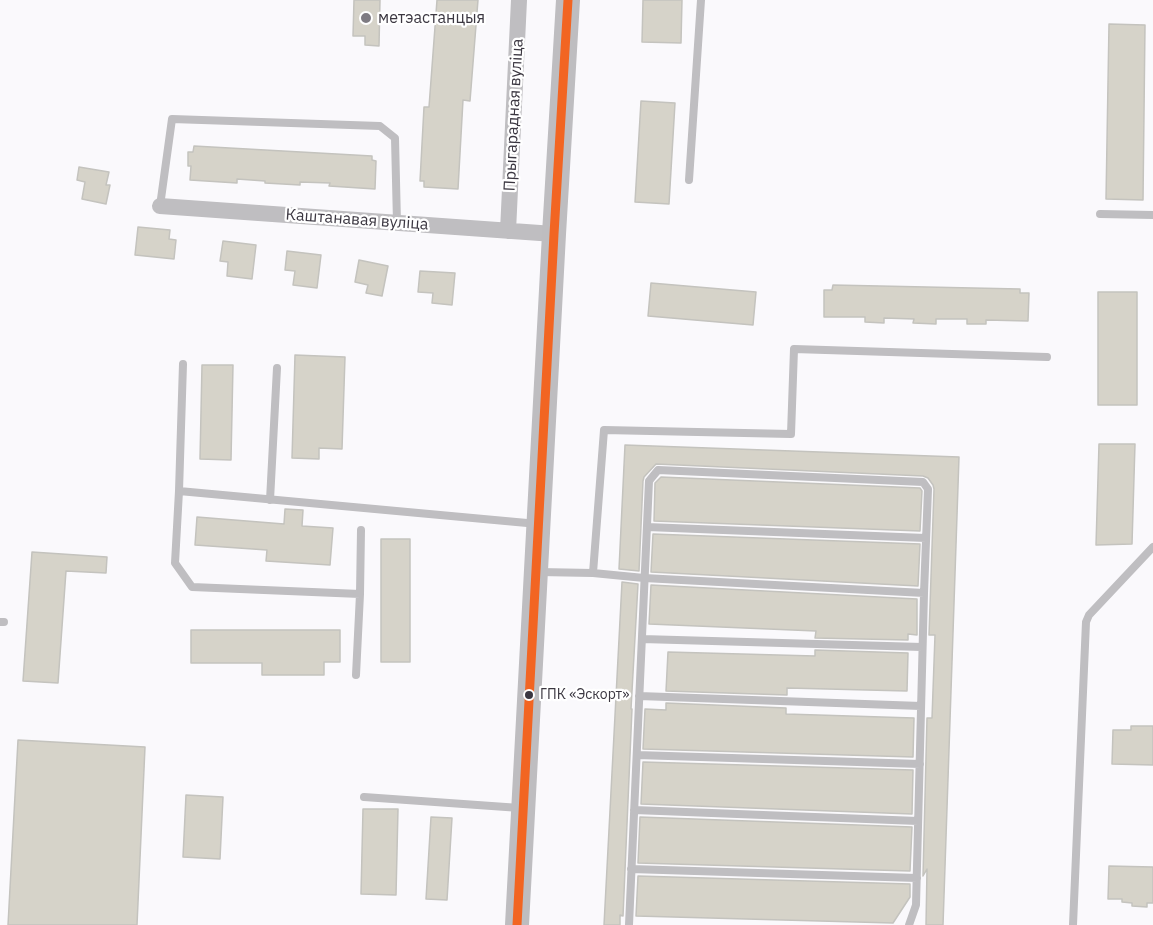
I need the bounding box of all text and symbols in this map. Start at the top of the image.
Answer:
place label: метэастанцыя [378,8,485,28]
marker: метэастанцыя [359,11,373,25]
street label: Прыгарадная вуліца [500,38,528,192]
street label: Каштанавая вуліца [285,205,429,235]
place label: ГПК «Эскорт» [540,687,629,703]
marker: ГПК «Эскорт» [523,689,535,701]

